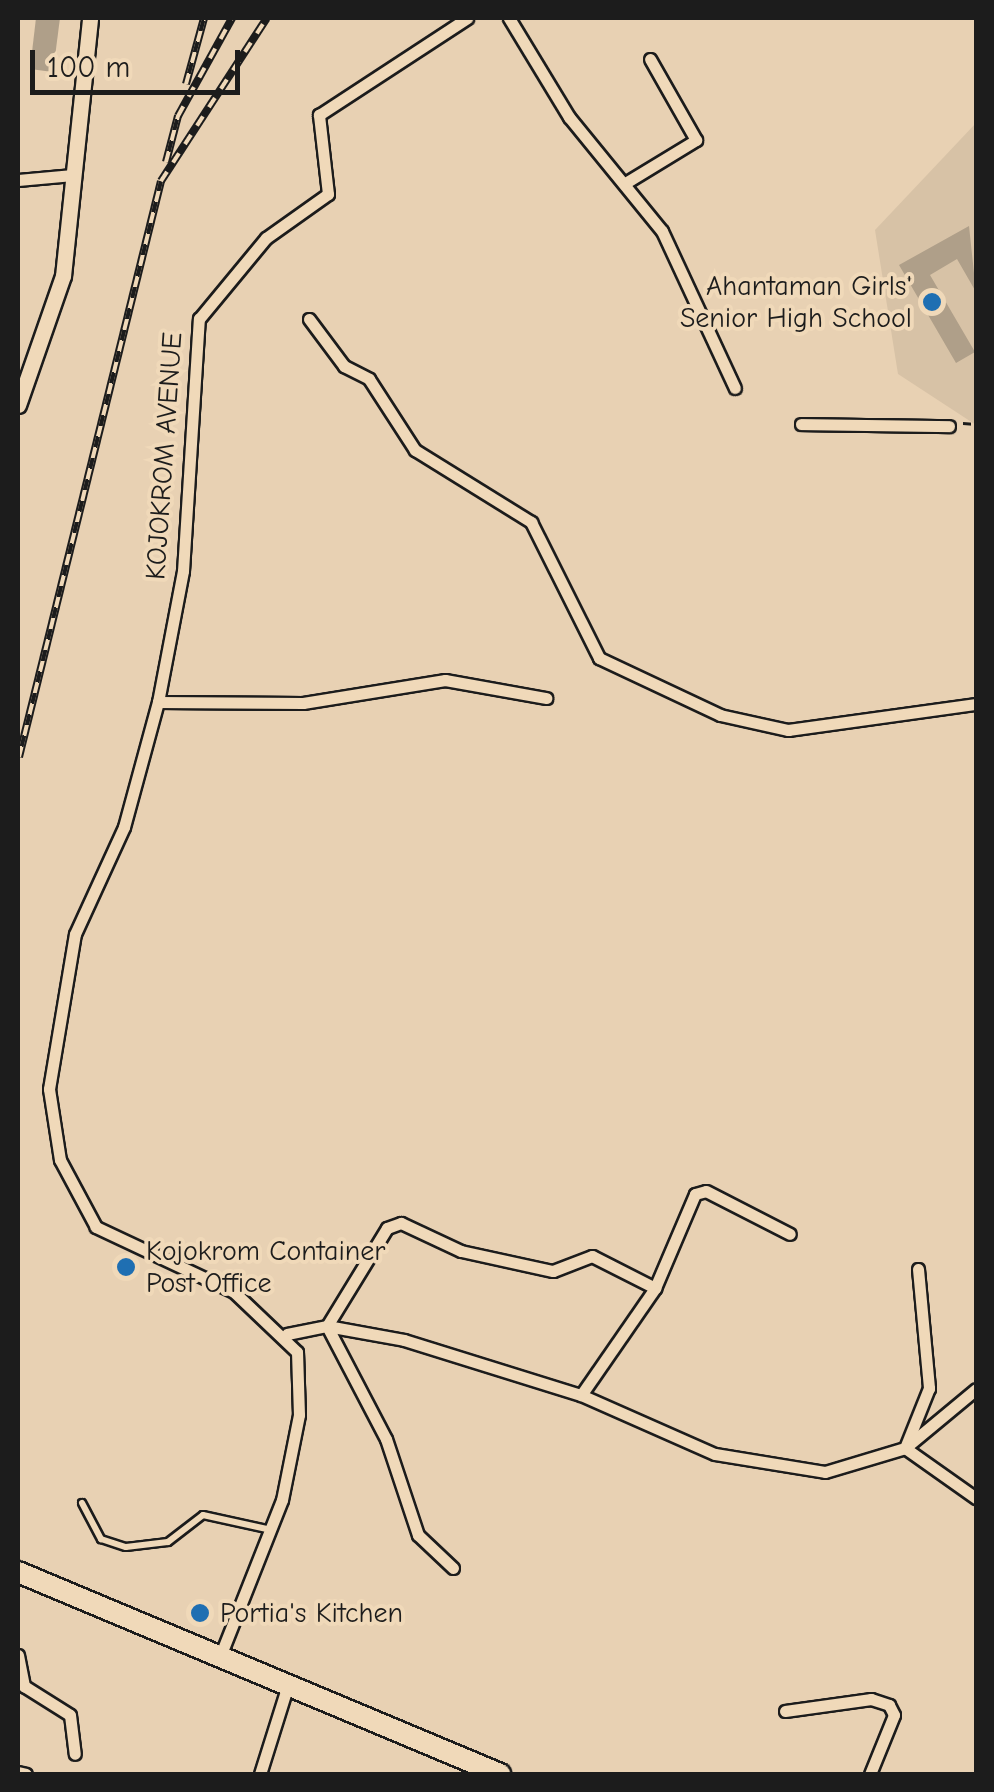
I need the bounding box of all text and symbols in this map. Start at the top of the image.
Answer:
scale bar [35,30,245,92]
text: 100 m [47,50,130,85]
place label: Ahantaman Girls' Senior High School [680,269,912,335]
marker: Ahantaman Girls' Senior High School [921,291,943,313]
street label: KOJOKROM AVENUE [139,331,189,581]
place label: Kojokrom Container Post Office [146,1234,385,1300]
marker: Kojokrom Container Post Office [115,1256,137,1278]
place label: Portia's Kitchen [220,1596,403,1630]
marker: Portia's Kitchen [189,1602,211,1624]

